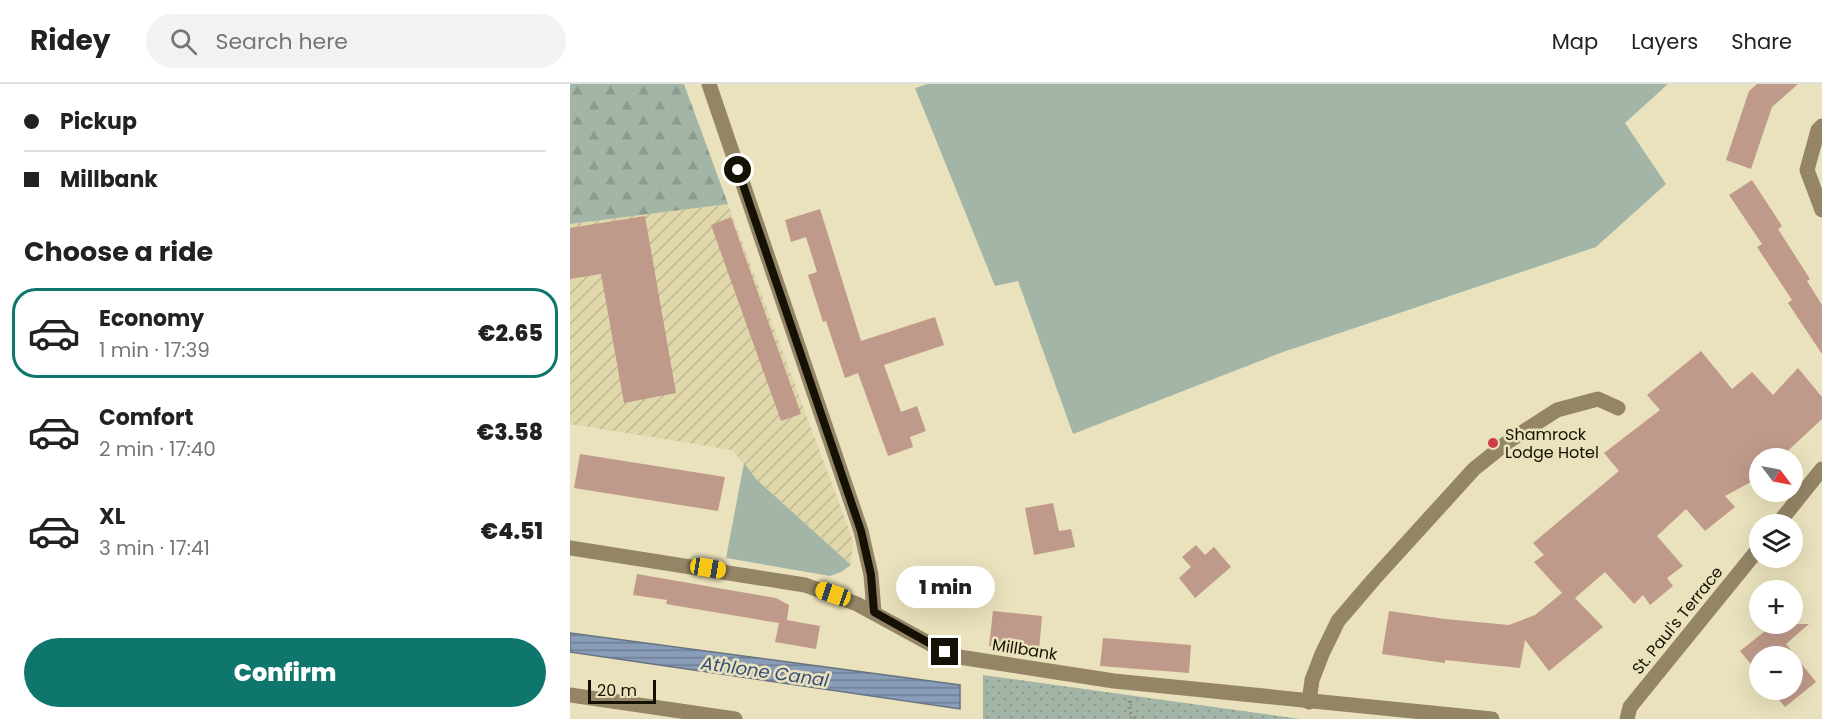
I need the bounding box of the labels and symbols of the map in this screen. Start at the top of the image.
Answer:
route start [724,156,751,183]
place label: Shamrock Lodge Hotel [1505,423,1599,464]
marker: Shamrock Lodge Hotel [1486,436,1500,450]
north arrow [1749,448,1803,502]
car [689,556,727,580]
street label: St. Paul's Terrace [1627,561,1728,679]
callout: 1 min [896,565,994,607]
car [813,580,853,608]
street label: Millbank [991,633,1060,666]
route end [931,638,958,665]
water label: Athlone Canal [699,650,831,693]
scale bar [588,677,656,704]

